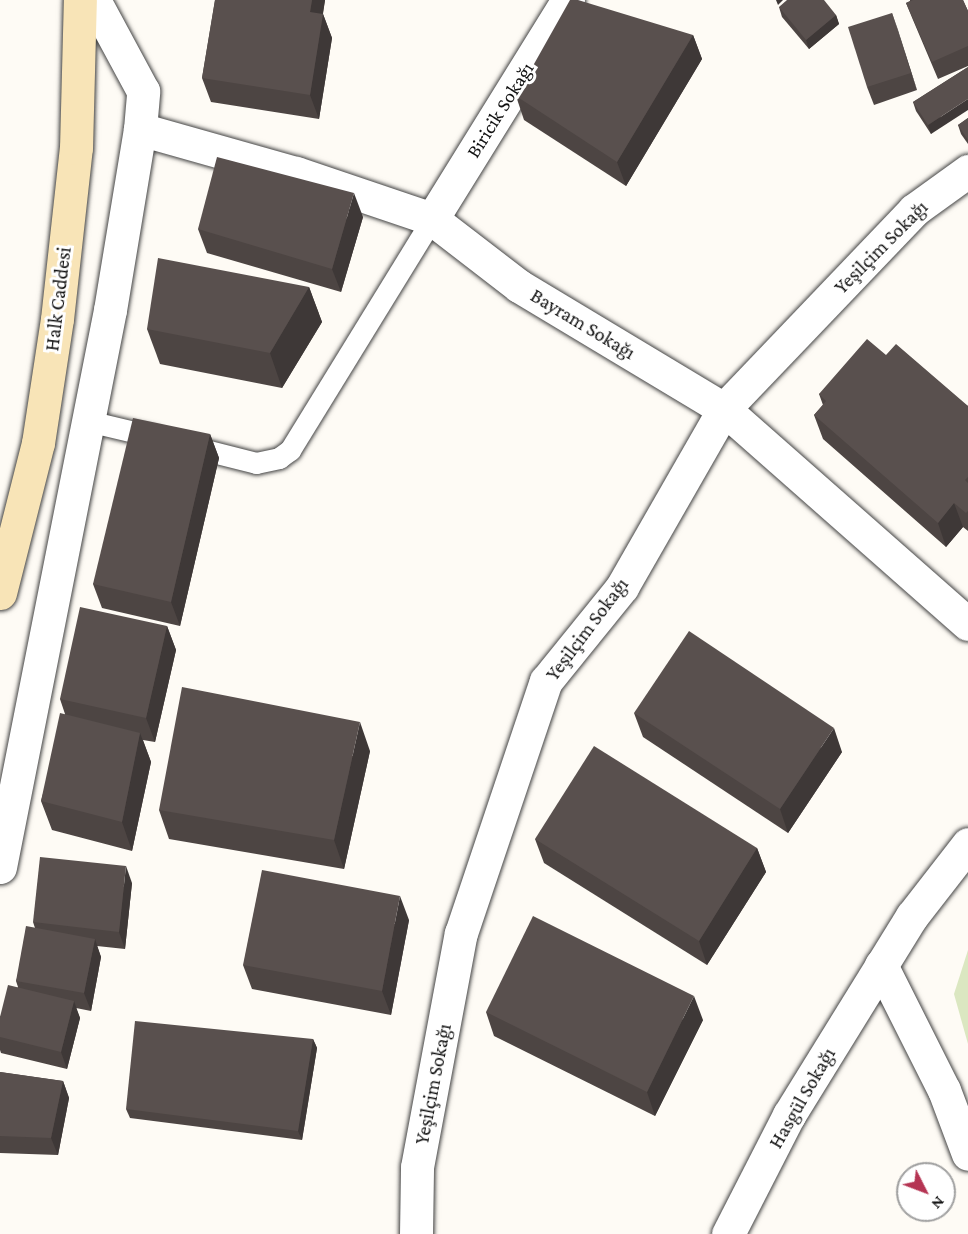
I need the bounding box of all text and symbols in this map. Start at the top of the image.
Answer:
street label: Biricik Sokağı [461,58,539,162]
street label: Yeşilçim Sokağı [829,195,933,299]
street label: Halk Caddesi [40,246,76,352]
street label: Bayram Sokağı [526,283,640,365]
street label: Yeşilçim Sokağı [541,573,633,685]
street label: Yeşilçim Sokağı [410,1022,456,1146]
street label: Hasgül Sokağı [764,1043,840,1153]
north arrow [896,1162,956,1222]
text: N [928,1193,948,1213]

